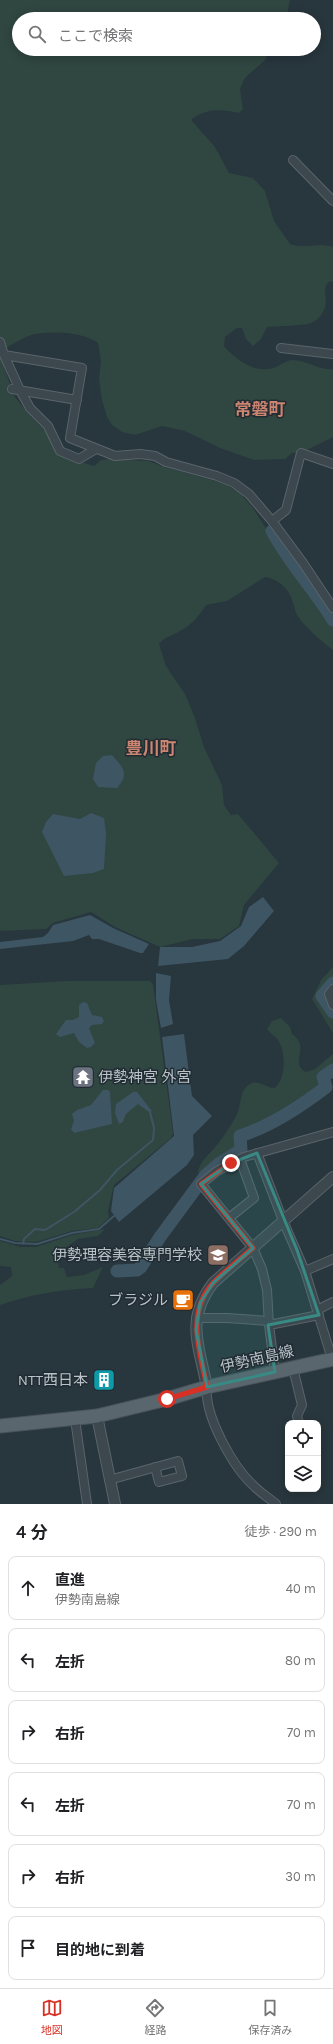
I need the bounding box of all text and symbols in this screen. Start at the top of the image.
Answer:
search box [12,12,321,56]
icon: search [26,23,48,45]
text: ここで検索 [58,27,133,45]
district label: 常磐町 [235,399,286,419]
district label: 豊川町 [126,738,177,758]
temple icon: 伊勢神宮 外宮 [70,1064,96,1090]
place label: 伊勢神宮 外宮 [98,1068,192,1086]
route end [222,1154,240,1172]
school or university icon: 伊勢理容美容専門学校 [205,1242,231,1268]
place label: 伊勢理容美容専門学校 [52,1246,202,1264]
cafe icon: ブラジル [170,1287,196,1313]
place label: ブラジル [108,1291,168,1309]
street label: 伊勢南島線 [218,1342,296,1376]
building icon: NTT西日本 [91,1367,117,1393]
place label: NTT西日本 [18,1371,88,1389]
route start [158,1390,176,1408]
map controls [285,1420,321,1492]
button: locate [285,1420,321,1456]
button: layers [285,1456,321,1492]
text: 4 分 [16,1522,47,1542]
text: 徒歩 · 290 m [244,1524,317,1539]
text: 直進 [55,1571,85,1589]
icon: ahead [17,1577,39,1599]
text: 40 m [286,1581,316,1596]
text: 伊勢南島線 [55,1592,120,1607]
icon: left [17,1649,39,1671]
text: 左折 [55,1653,85,1671]
text: 80 m [285,1653,316,1668]
icon: right [17,1721,39,1743]
text: 右折 [55,1725,85,1743]
text: 70 m [287,1725,316,1740]
icon: left [17,1793,39,1815]
text: 左折 [55,1797,85,1815]
text: 70 m [287,1797,316,1812]
icon: right [17,1865,39,1887]
text: 右折 [55,1869,85,1887]
text: 30 m [285,1869,316,1884]
icon: arrive [17,1937,39,1959]
text: 目的地に到着 [55,1941,145,1959]
tab: 地図 [41,1997,63,2037]
tab: 経路 [144,1997,166,2037]
tab: 保存済み [248,1997,292,2037]

